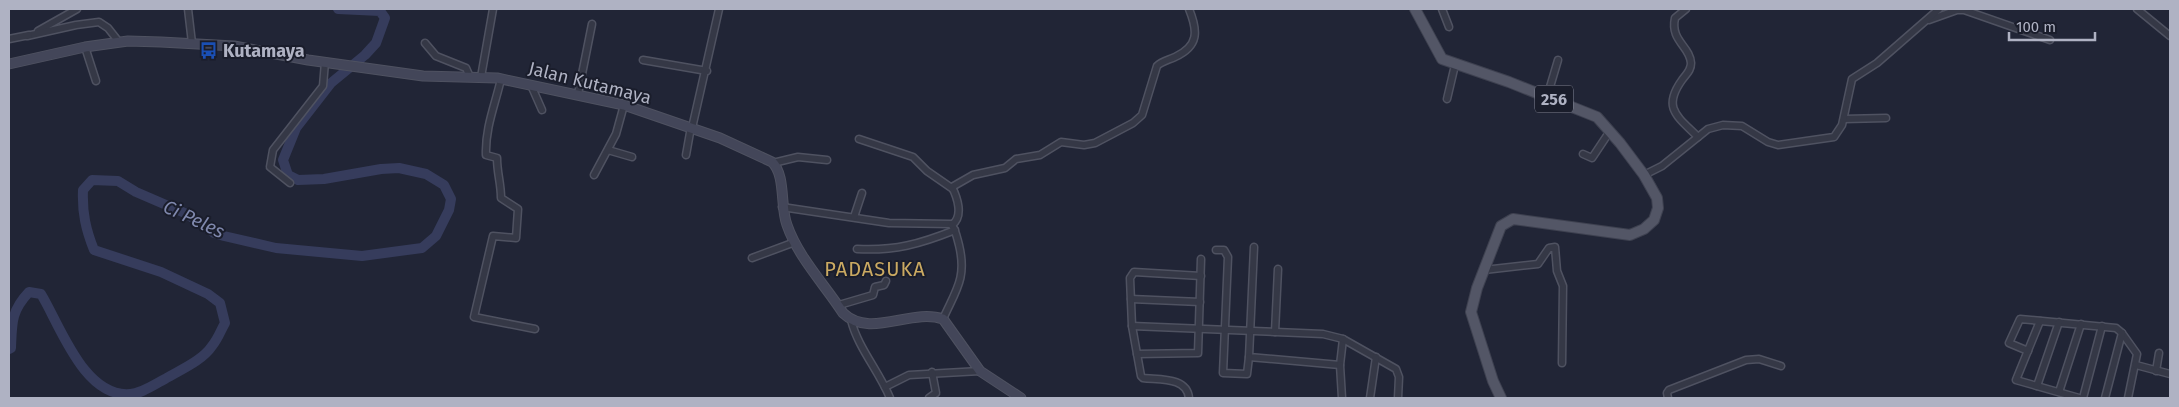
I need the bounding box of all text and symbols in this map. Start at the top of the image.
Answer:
scale bar [2009,10,2095,42]
text: 100 m [2016,18,2056,36]
place label: Kutamaya [223,40,305,62]
bus stop icon: Kutamaya [199,41,219,61]
street label: Jalan Kutamaya [526,57,654,109]
road number: 256 [1535,86,1573,112]
water label: Ci Peles [160,195,228,243]
district label: PADASUKA [824,257,926,281]

